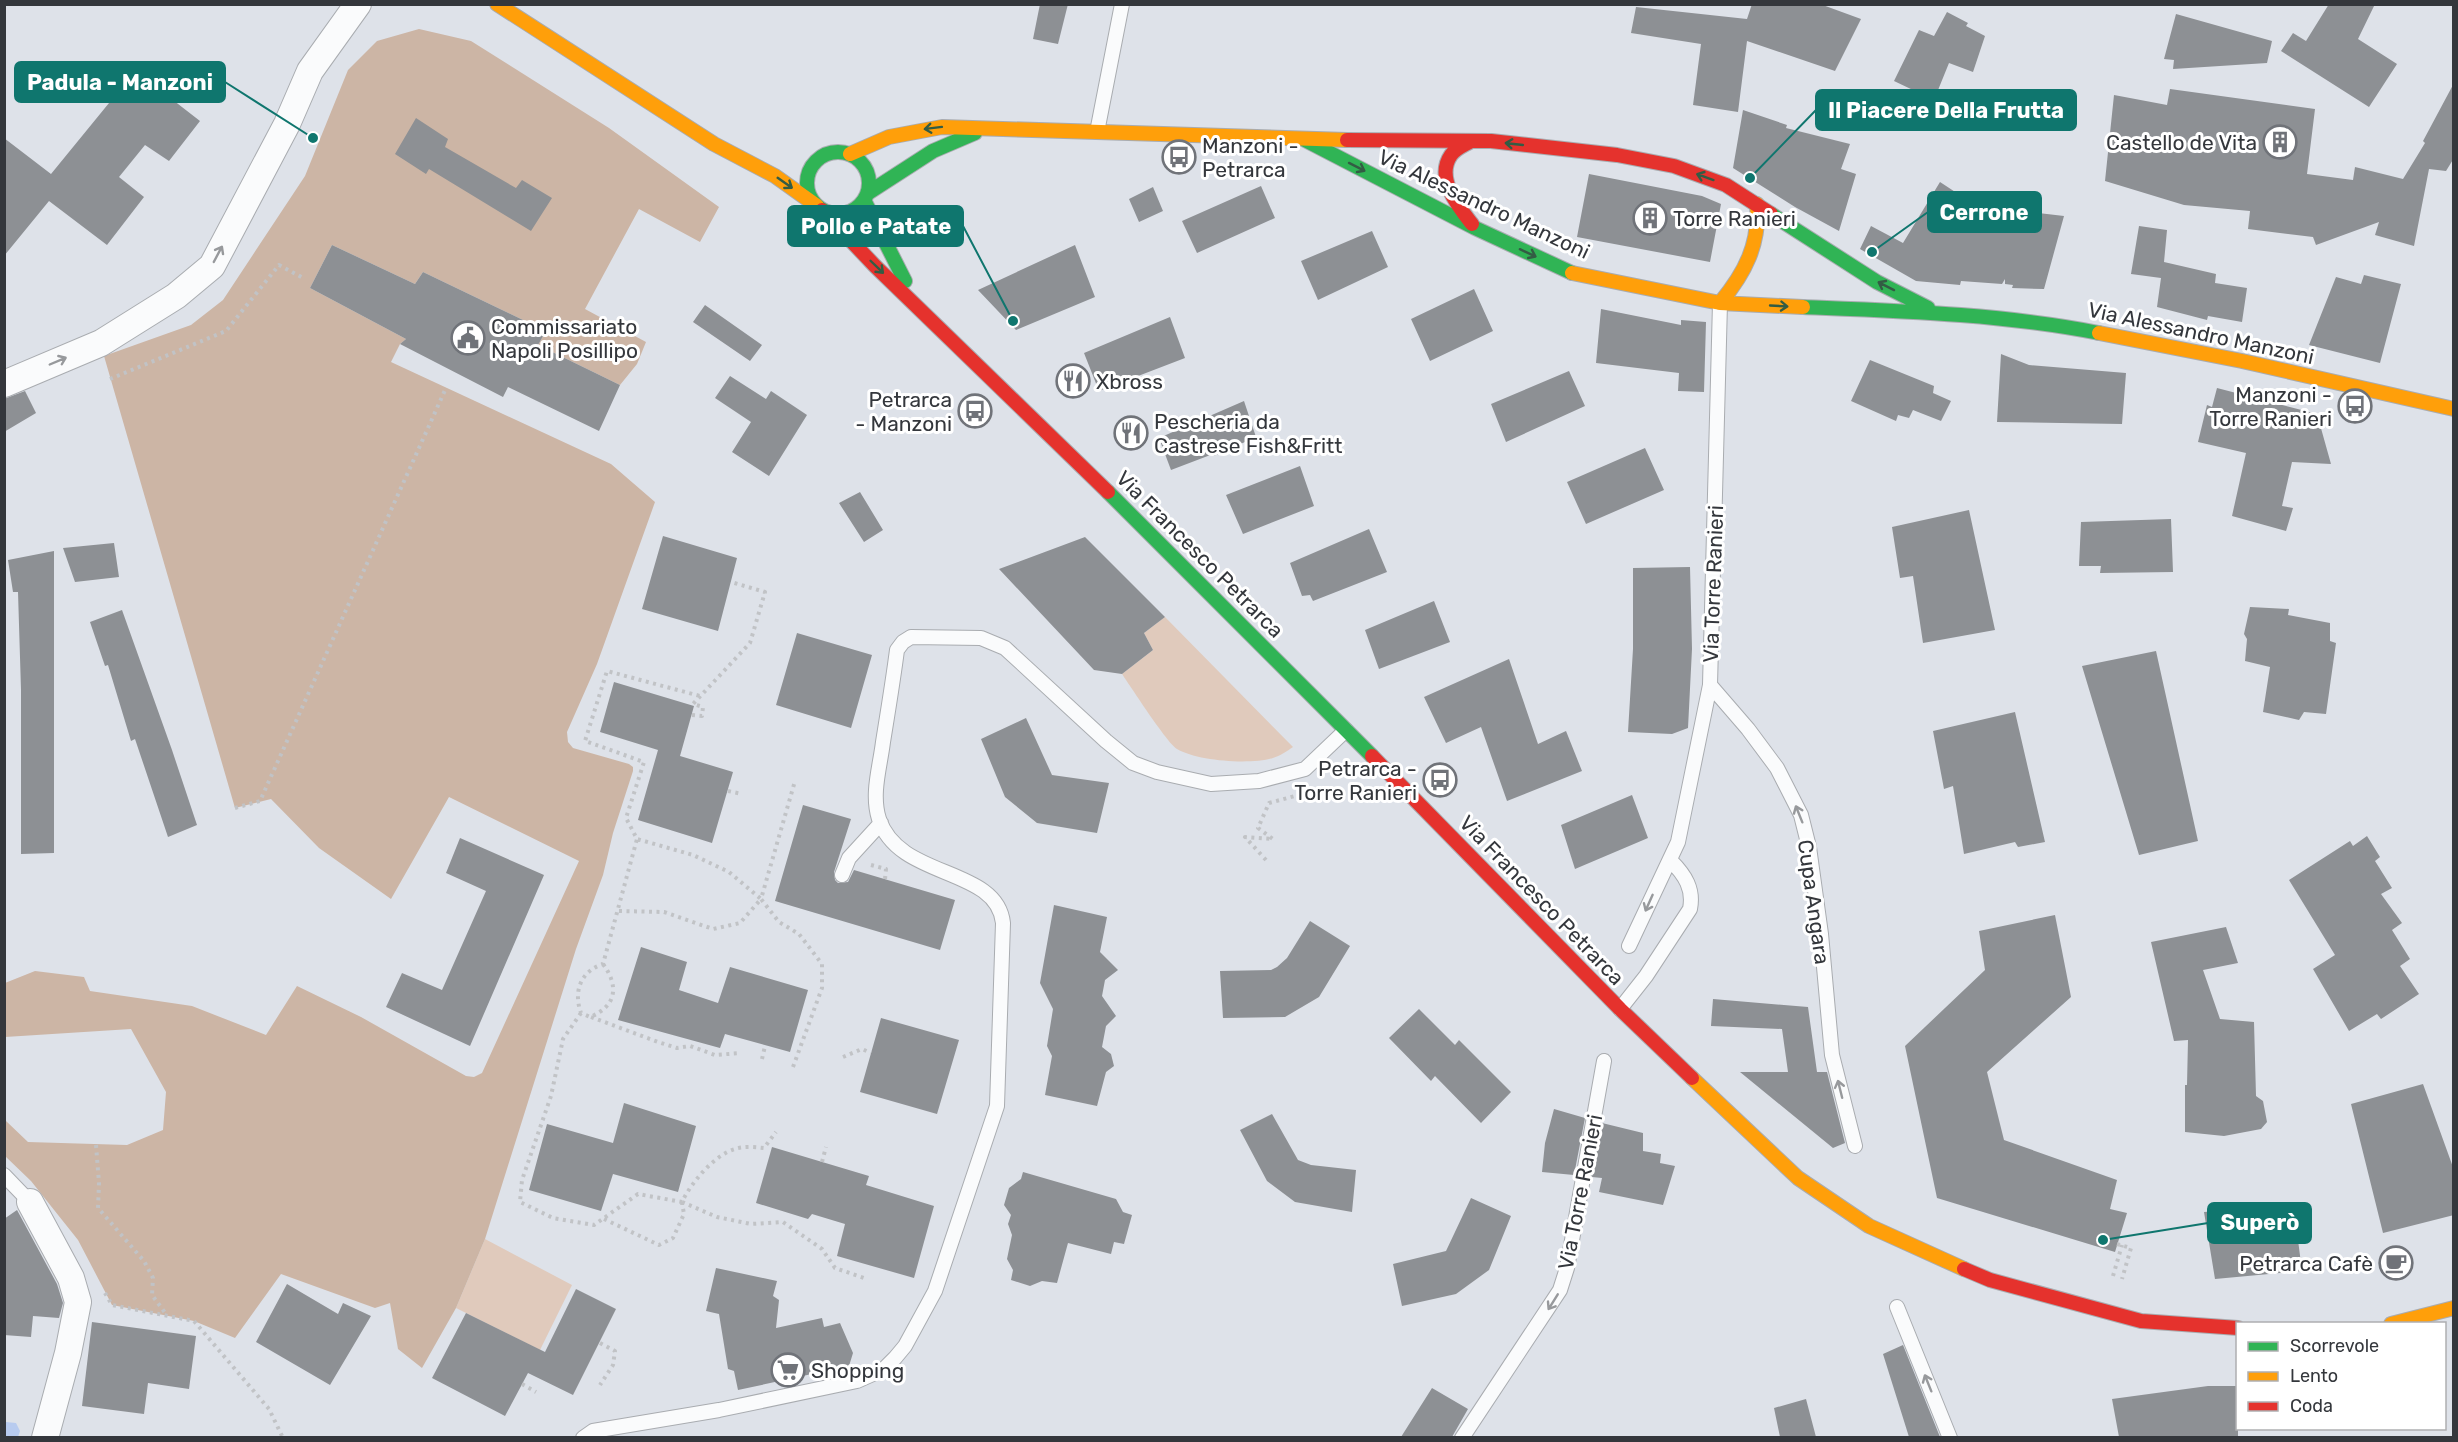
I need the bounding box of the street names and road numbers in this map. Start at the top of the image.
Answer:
street label: Via Alessandro Manzoni [1374,144,1594,264]
street label: Via Alessandro Manzoni [2086,297,2316,369]
street label: Via Francesco Petrarca [1111,465,1289,643]
street label: Via Torre Ranieri [1698,505,1728,663]
street label: Via Francesco Petrarca [1454,810,1630,990]
street label: Cupa Angara [1793,838,1835,966]
street label: Via Torre Ranieri [1553,1112,1607,1272]

